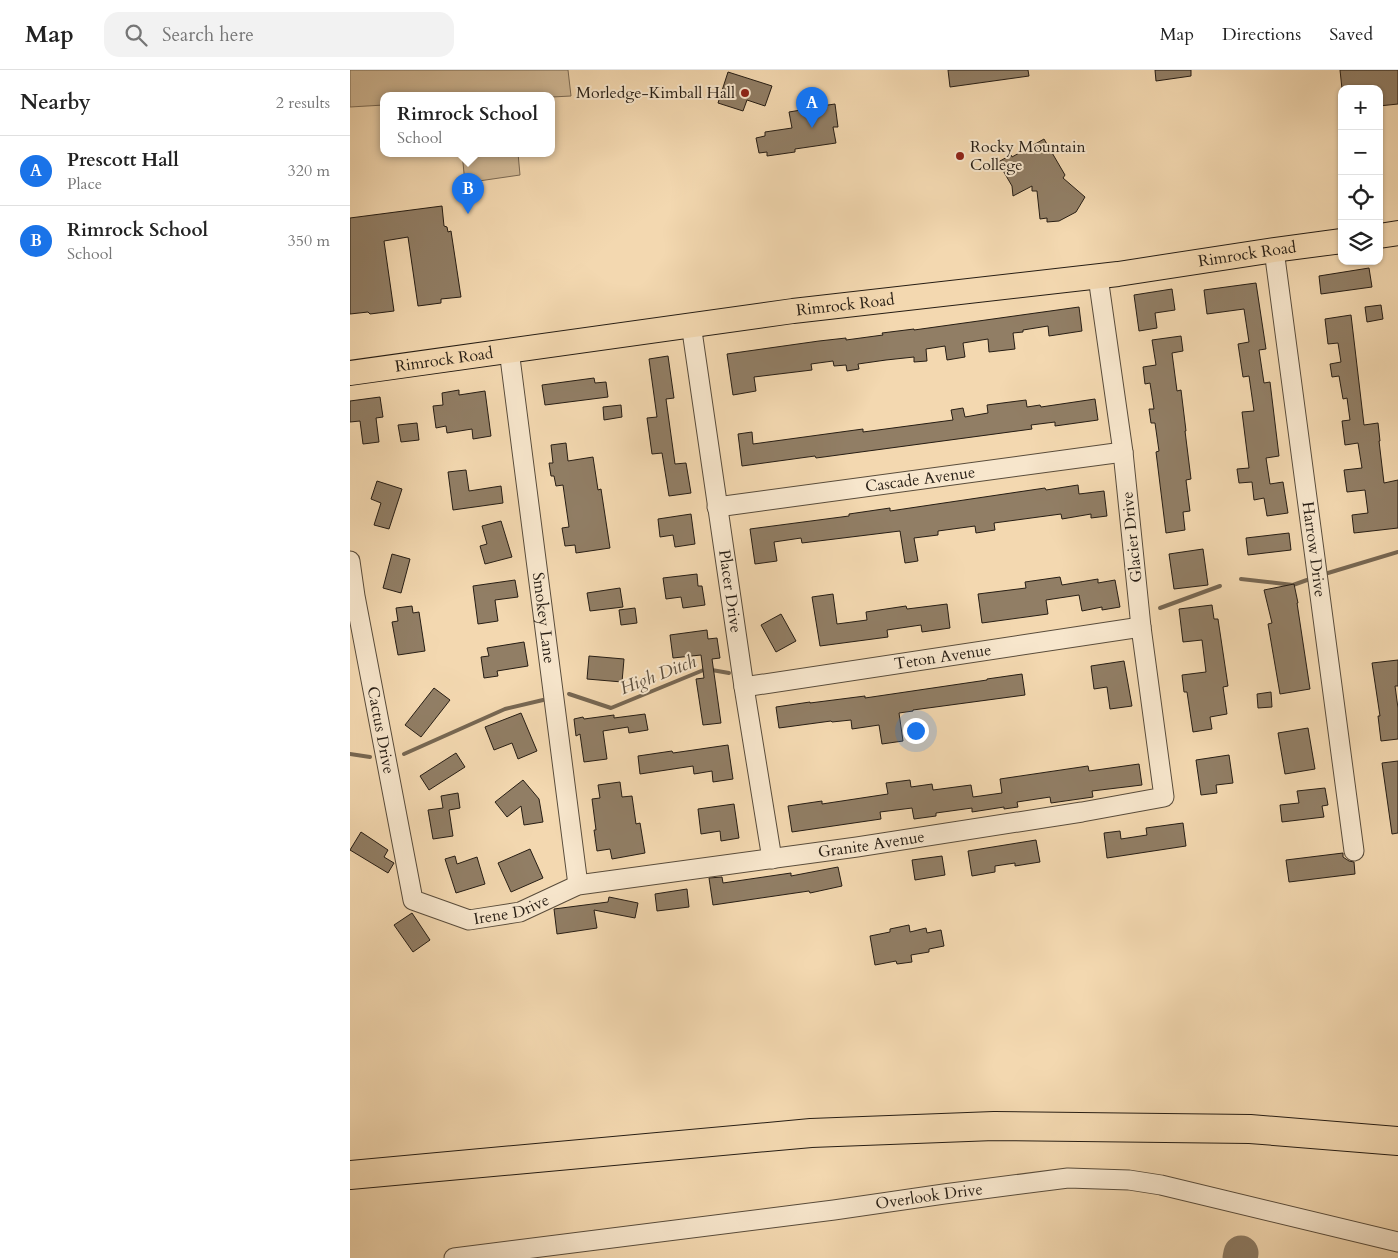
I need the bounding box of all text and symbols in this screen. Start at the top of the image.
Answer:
search box [104,12,454,57]
text: Map [25,18,74,51]
icon: search [122,21,150,49]
text: Search here [162,22,254,48]
text: Map [1160,22,1194,47]
text: Directions [1222,22,1301,47]
text: Saved [1329,22,1373,47]
place label: Morledge-Kimball Hall [576,82,735,104]
map controls [1338,85,1383,265]
button: + [1338,85,1383,130]
marker: Morledge-Kimball Hall [739,87,751,99]
pin: A [796,87,828,128]
text: Nearby [20,88,91,117]
text: 2 results [276,92,330,114]
popup [380,92,555,157]
text: Rimrock School [397,101,538,127]
text: School [397,127,442,149]
button: − [1338,130,1383,175]
place label: Rocky Mountain College [970,136,1086,176]
text: Prescott Hall [67,147,179,173]
marker: Rocky Mountain College [954,150,966,162]
text: A [30,160,42,182]
text: 320 m [288,160,330,182]
text: Place [67,173,102,195]
pin: B [452,173,484,214]
button: locate [1338,175,1383,220]
text: Rimrock School [67,217,208,243]
button: layers [1338,220,1383,265]
text: B [30,230,42,252]
text: 350 m [288,230,330,252]
street label: Rimrock Road [1196,236,1298,273]
text: School [67,243,112,265]
street label: Rimrock Road [795,288,896,322]
street label: Rimrock Road [394,342,495,378]
street label: Cascade Avenue [864,461,976,498]
street label: Glacier Drive [1116,490,1148,584]
street label: Harrow Drive [1297,500,1331,599]
street label: Placer Drive [713,548,747,634]
street label: Smokey Lane [527,571,560,665]
street label: Teton Avenue [893,639,993,675]
water label: High Ditch [616,649,700,701]
street label: Cactus Drive [361,685,400,776]
your location [903,718,929,744]
street label: Granite Avenue [817,826,926,863]
street label: Irene Drive [472,889,553,930]
street label: Overlook Drive [874,1178,984,1215]

